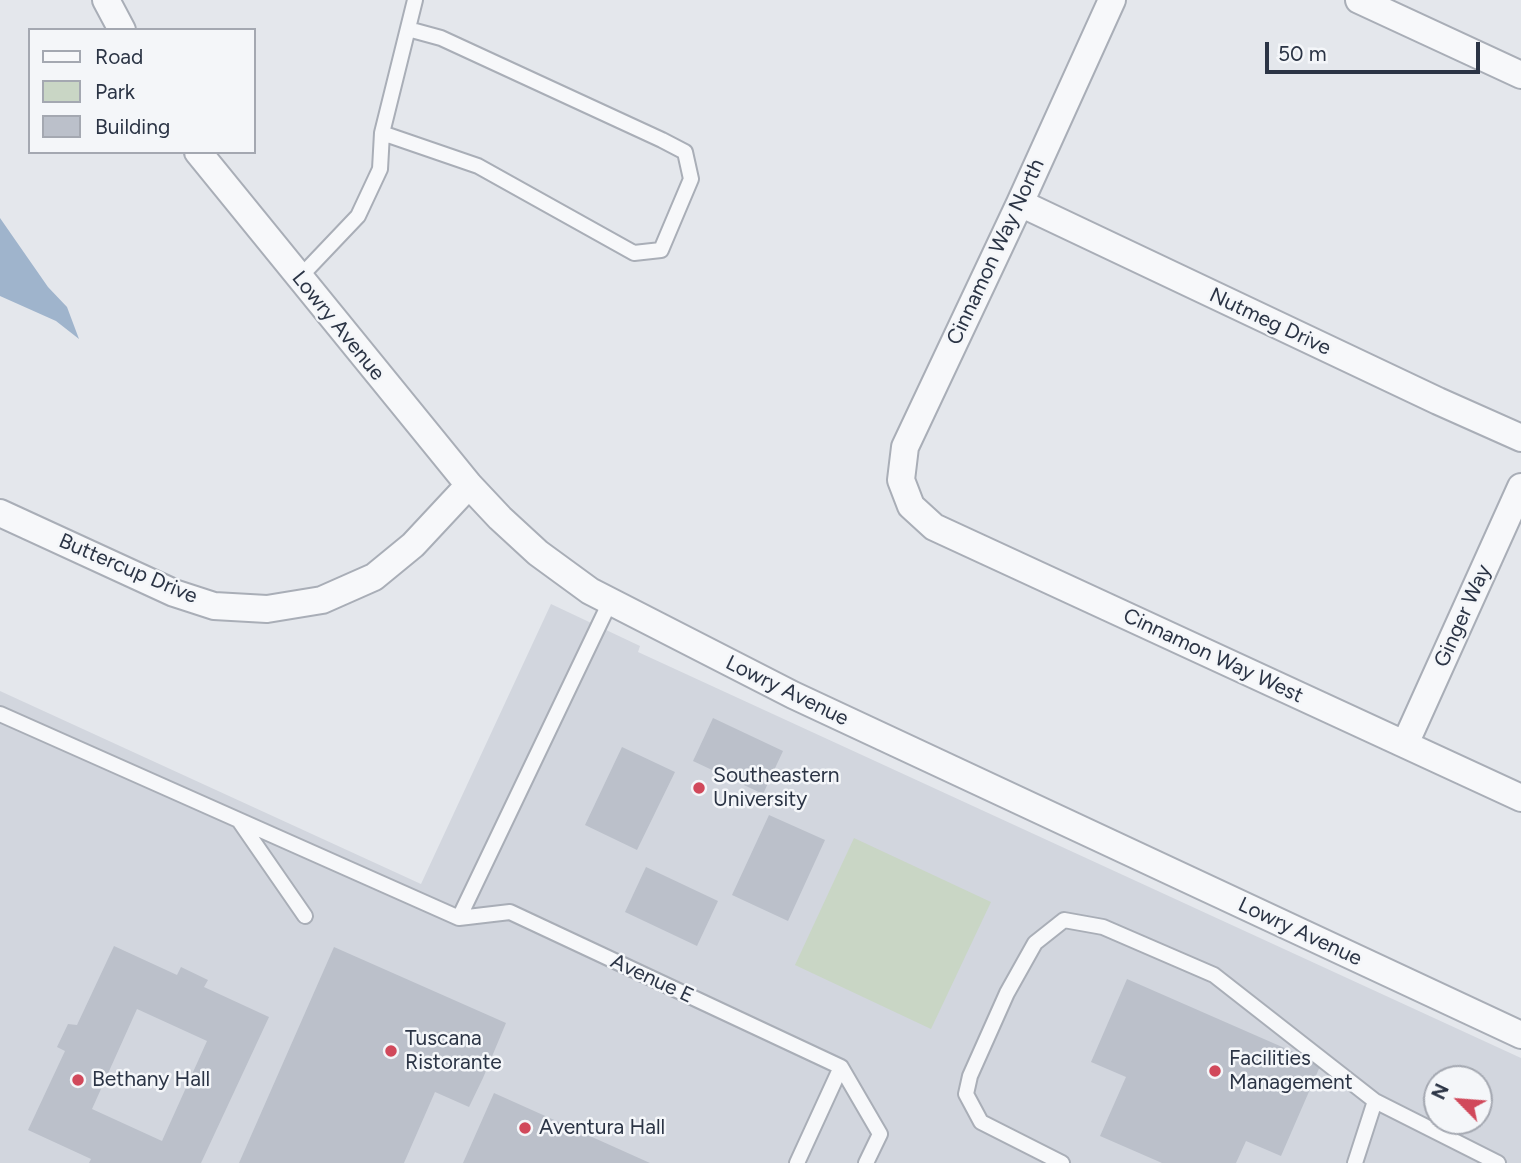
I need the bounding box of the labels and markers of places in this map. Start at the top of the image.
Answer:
place label: Southeastern University [713,763,840,813]
marker: Southeastern University [691,780,707,796]
place label: Tuscana Ristorante [405,1026,502,1076]
marker: Tuscana Ristorante [383,1043,399,1059]
place label: Facilities Management [1229,1046,1353,1096]
marker: Facilities Management [1207,1063,1223,1079]
place label: Bethany Hall [92,1067,210,1093]
marker: Bethany Hall [70,1072,86,1088]
place label: Aventura Hall [539,1115,665,1141]
marker: Aventura Hall [517,1120,533,1136]

